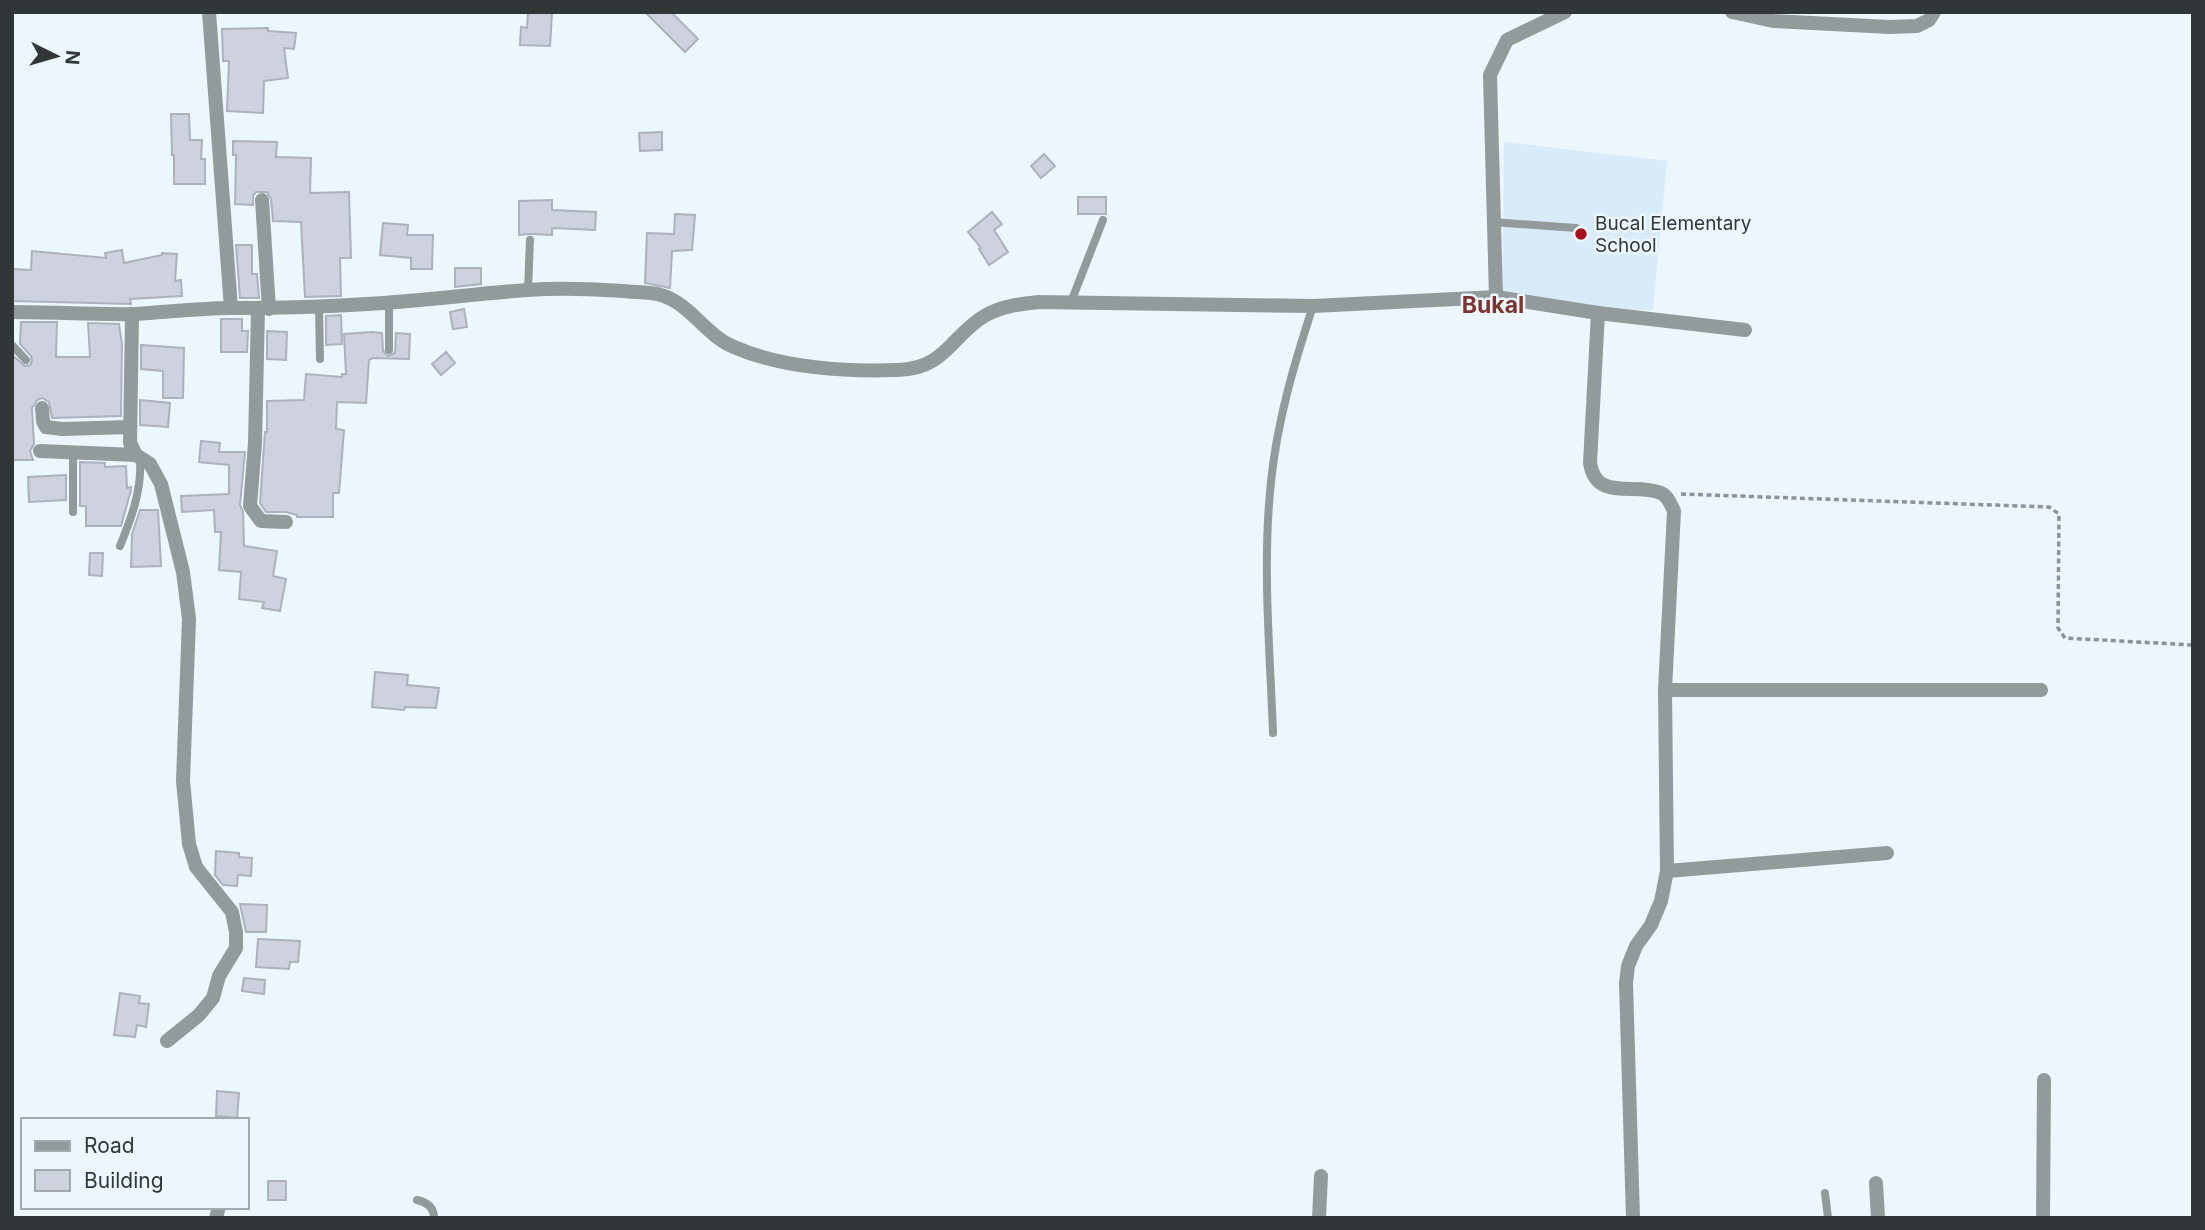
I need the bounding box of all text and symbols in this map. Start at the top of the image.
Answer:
north arrow [21,21,91,91]
text: N [60,49,85,66]
place label: Bucal Elementary School [1595,212,1752,257]
marker: Bucal Elementary School [1573,226,1589,242]
district label: Bukal [1462,291,1524,319]
legend [21,1118,248,1209]
text: Road [84,1133,135,1158]
text: Building [84,1168,164,1193]

